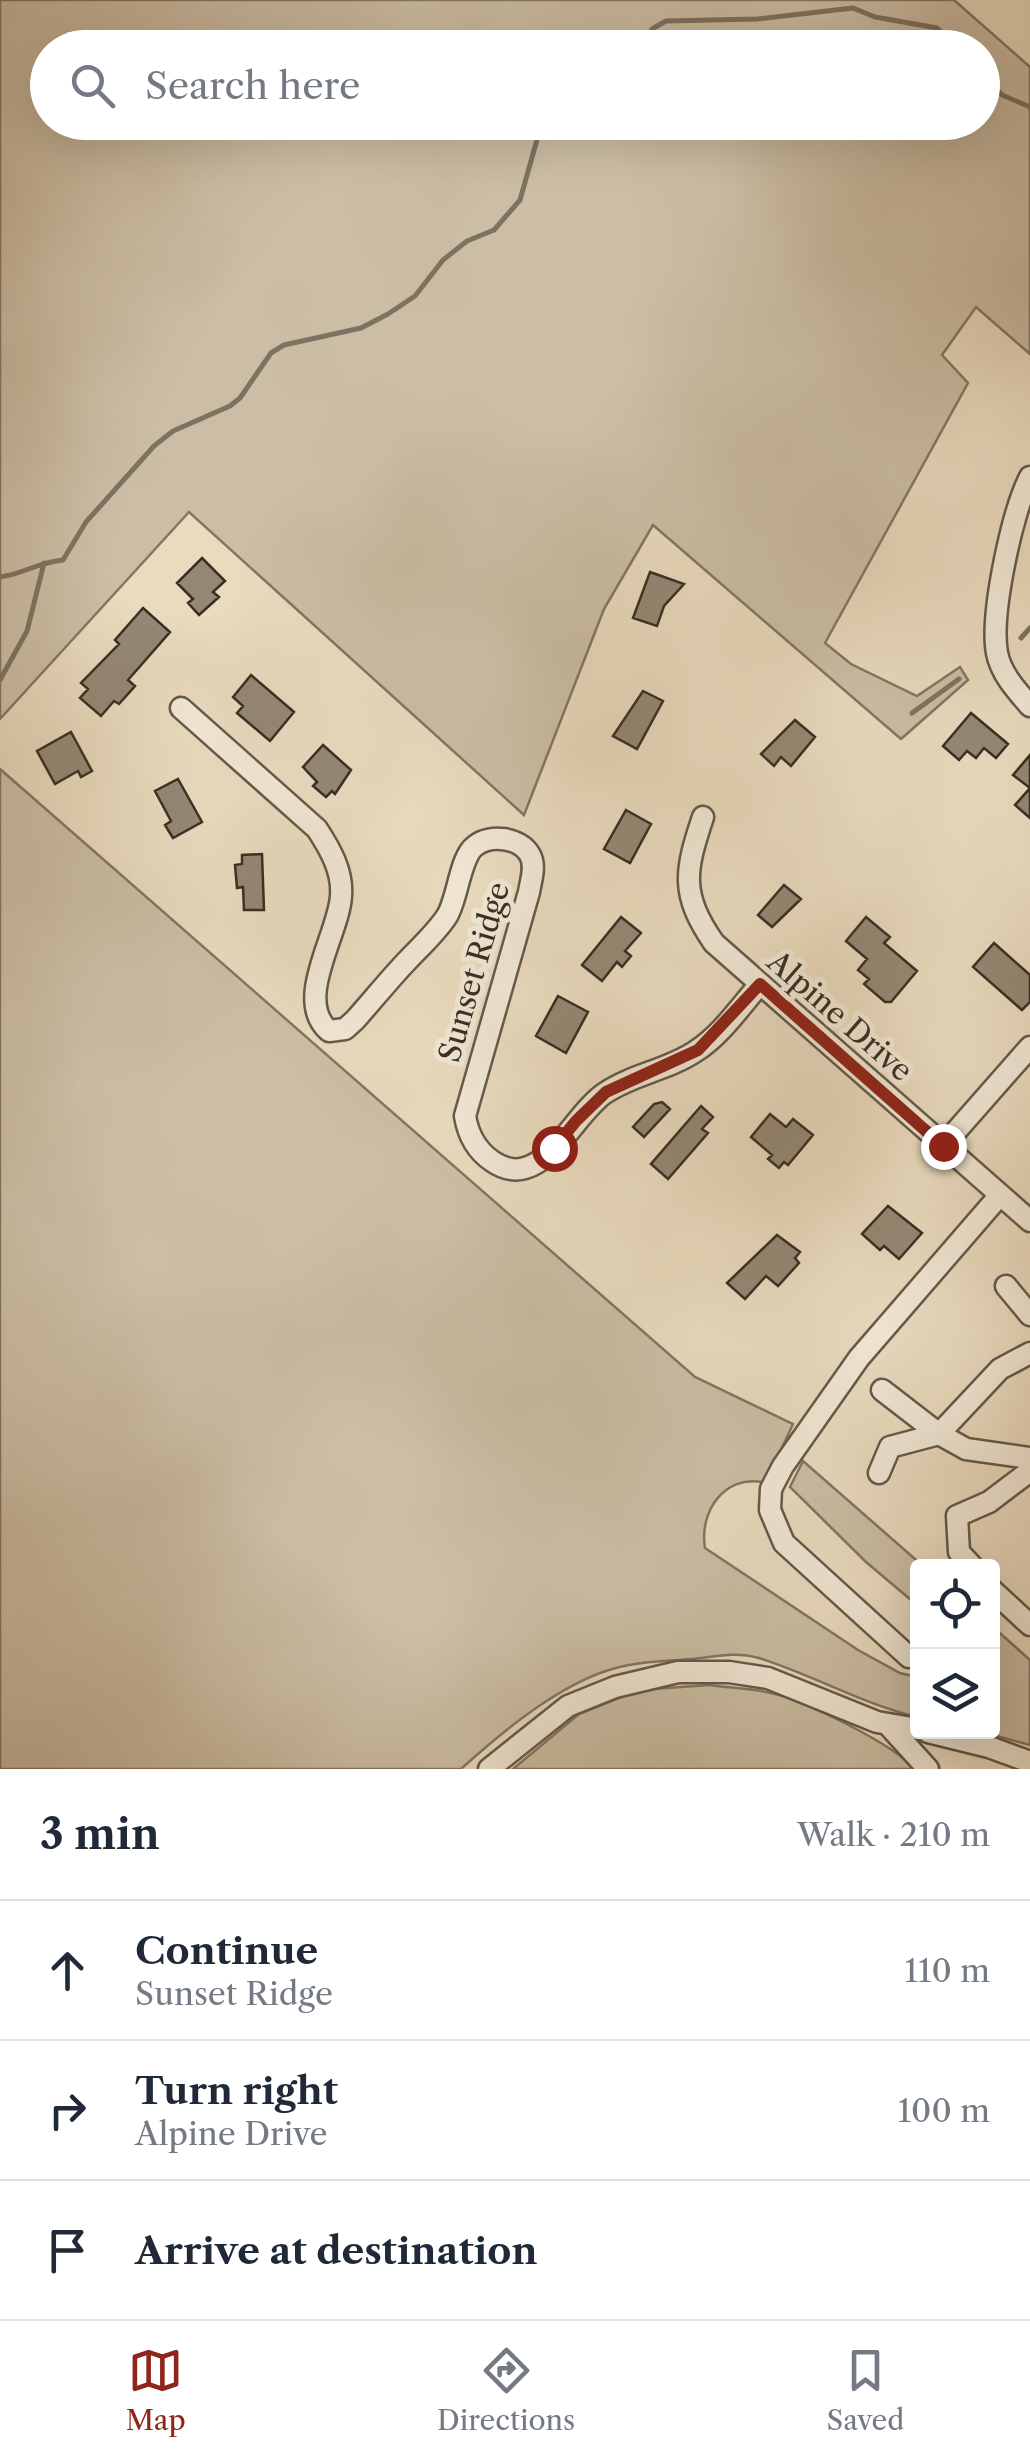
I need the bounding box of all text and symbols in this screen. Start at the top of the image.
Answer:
search box [30,30,1000,140]
icon: search [65,58,120,113]
text: Search here [145,62,360,109]
street label: Sunset Ridge [431,878,517,1066]
street label: Alpine Drive [759,942,920,1089]
route end [921,1124,967,1170]
route start [532,1126,578,1172]
map controls [910,1559,1000,1739]
button: locate [910,1559,1000,1649]
button: layers [910,1649,1000,1739]
text: 3 min [40,1808,160,1860]
text: Walk · 210 m [797,1815,990,1854]
text: Continue [135,1927,318,1974]
icon: ahead [40,1943,95,1998]
text: 110 m [904,1951,990,1990]
text: Sunset Ridge [135,1974,333,2013]
text: Turn right [135,2067,338,2114]
icon: right [40,2083,95,2138]
text: 100 m [898,2091,990,2130]
text: Alpine Drive [135,2114,327,2153]
icon: arrive [40,2223,95,2278]
text: Arrive at destination [135,2227,538,2274]
tab: Map [126,2343,186,2437]
tab: Directions [437,2343,575,2437]
tab: Saved [827,2343,904,2437]

